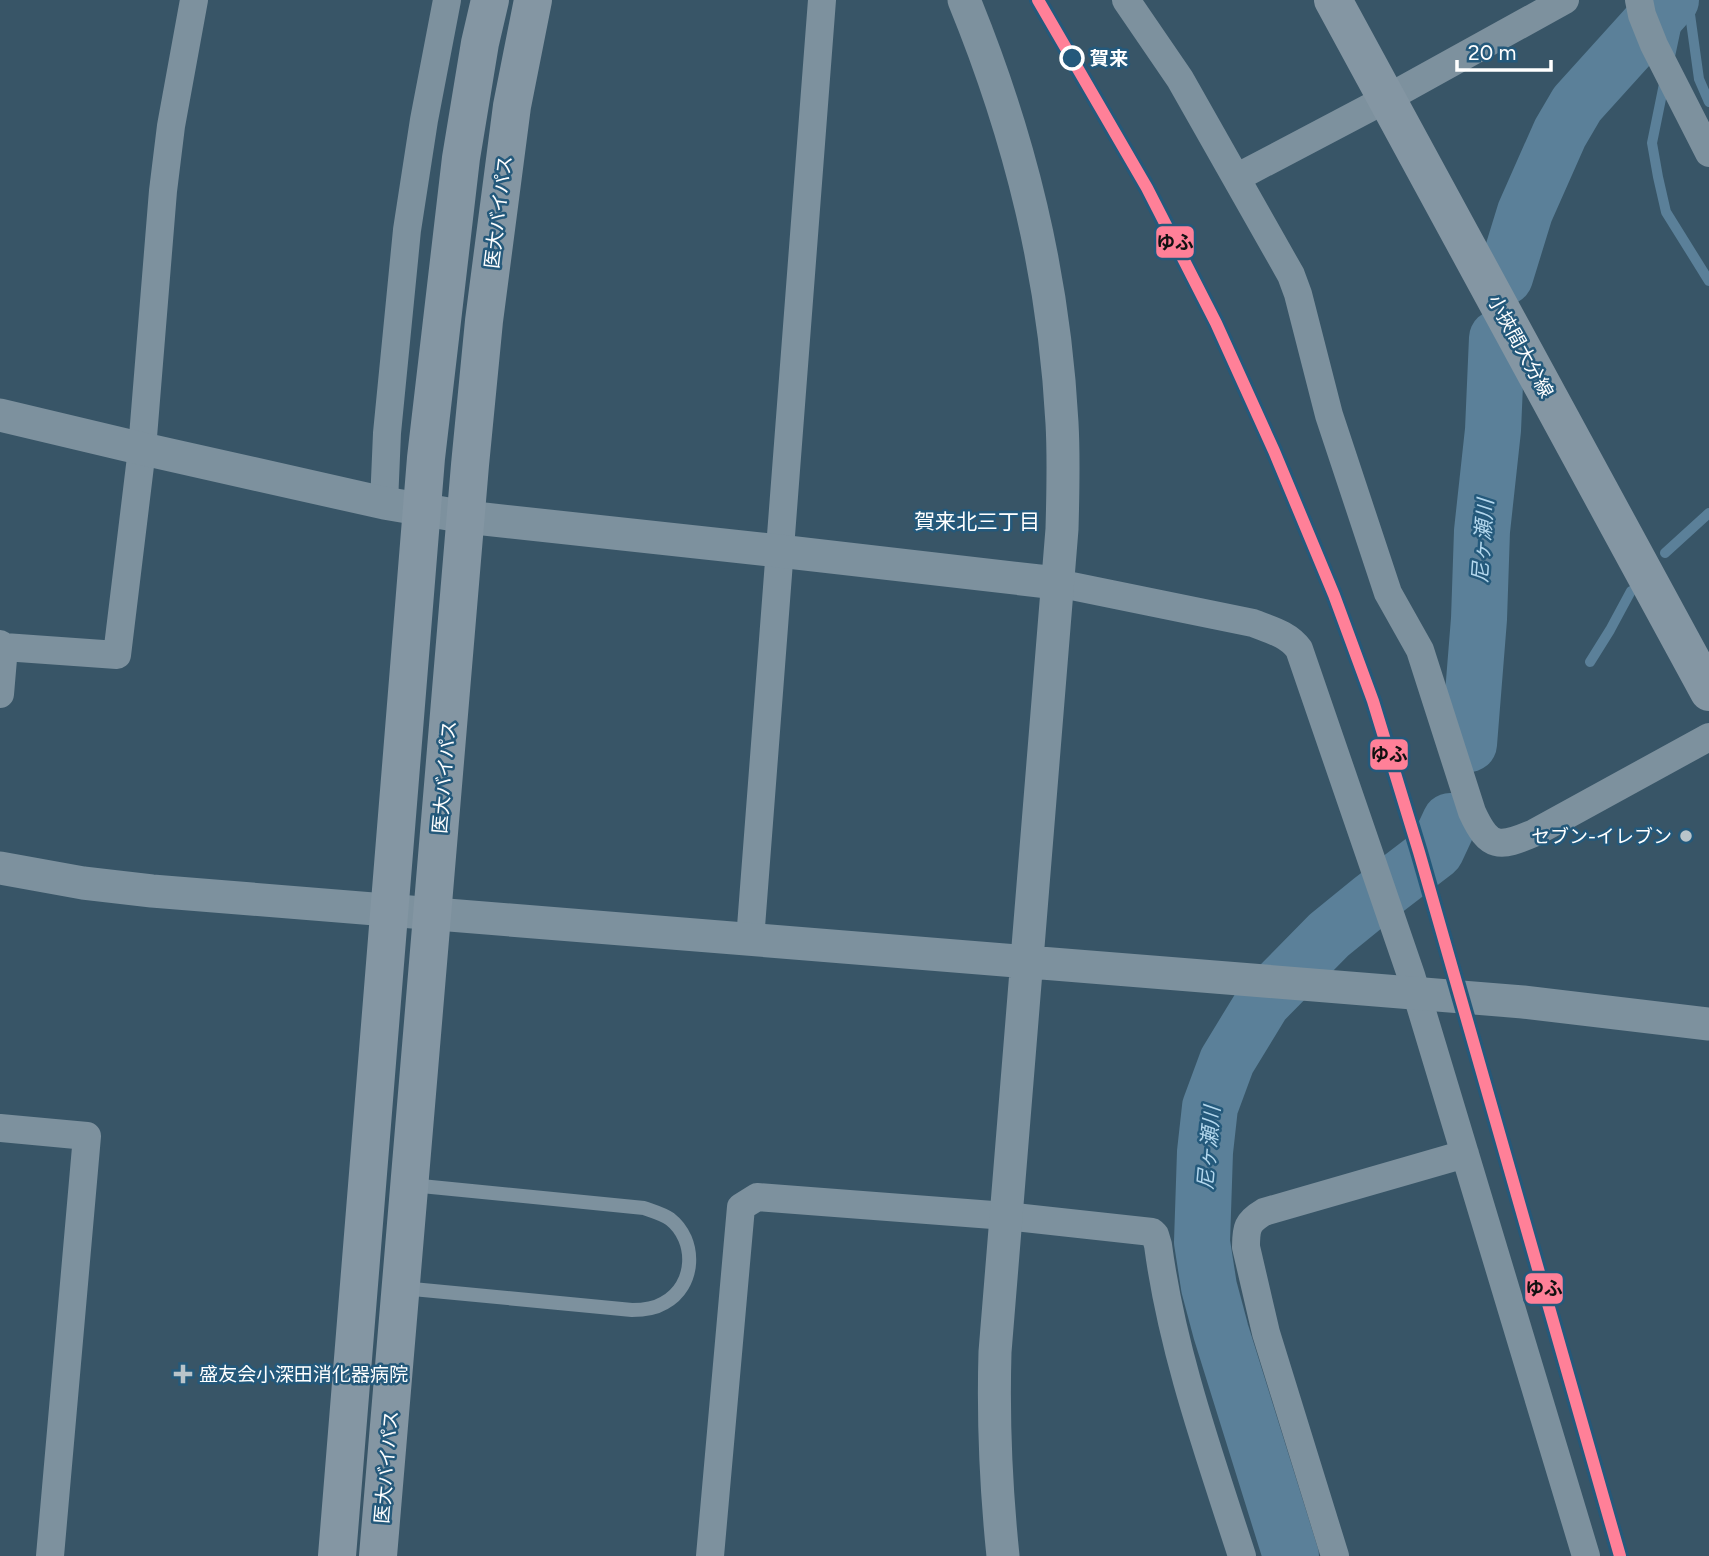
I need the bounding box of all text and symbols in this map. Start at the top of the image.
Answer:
scale bar [1457,28,1552,72]
text: 20 m [1468,40,1516,65]
marker: 賀来 [1060,46,1084,70]
place label: 賀来 [1090,47,1128,70]
street label: 医大バイパス [480,154,517,270]
line badge: ゆふ [1155,225,1195,259]
text: ゆふ [1156,231,1194,254]
street label: 小挾間大分線 [1483,291,1558,402]
water label: 尼ヶ瀬川 [1467,496,1498,584]
district label: 賀来北三丁目 [914,509,1040,534]
street label: 医大バイパス [428,719,461,835]
line badge: ゆふ [1369,738,1409,771]
text: ゆふ [1370,743,1408,766]
place label: セブン-イレブン [1531,825,1672,848]
marker: セブン-イレブン [1678,828,1694,844]
water label: 尼ヶ瀬川 [1192,1103,1225,1191]
line badge: ゆふ [1524,1272,1564,1305]
text: ゆふ [1525,1277,1563,1300]
place label: 盛友会小深田消化器病院 [199,1363,408,1386]
marker: 盛友会小深田消化器病院 [173,1364,193,1384]
street label: 医大バイパス [370,1409,403,1525]

